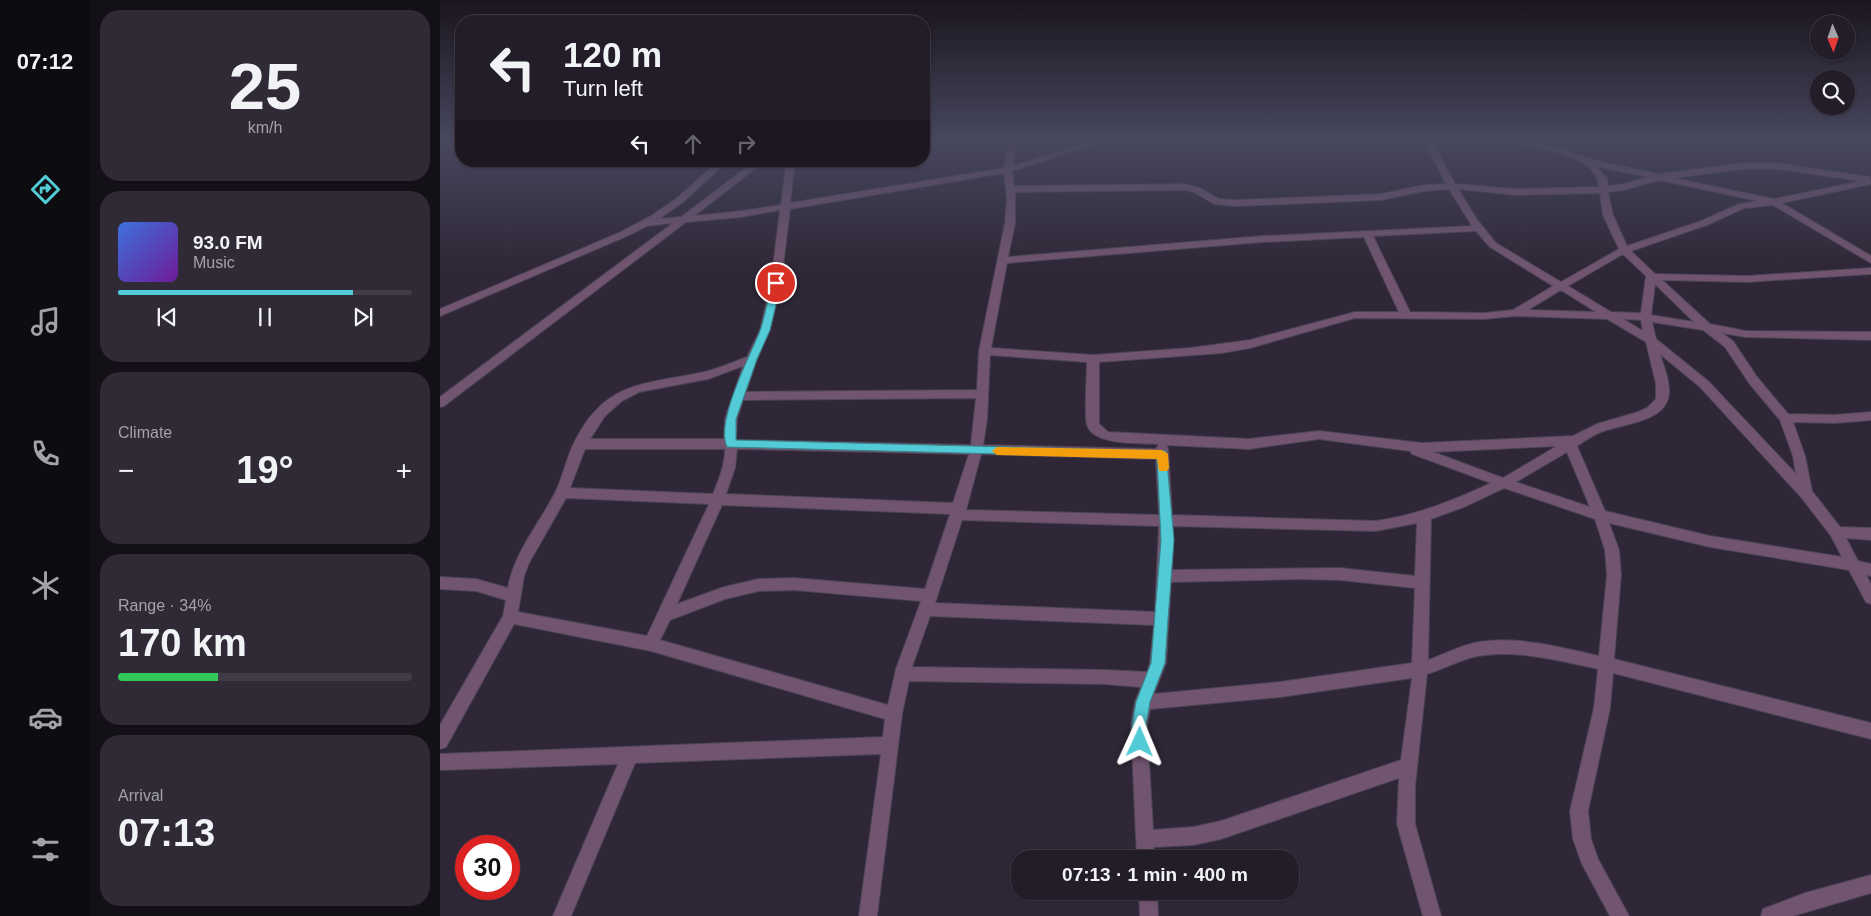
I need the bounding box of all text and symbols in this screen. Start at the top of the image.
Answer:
north arrow [1810,15,1855,60]
map controls [1810,15,1855,115]
icon: left [480,35,545,100]
text: 120 m [563,35,662,74]
text: 07:12 [17,49,73,74]
text: 25 [229,50,301,123]
button: search [1810,70,1855,115]
text: Turn left [563,76,643,101]
text: km/h [248,119,282,136]
icon: left [626,130,654,158]
icon: ahead [679,130,707,158]
icon: right [732,130,760,158]
icon: directions [28,172,63,207]
text: 93.0 FM [193,232,263,253]
text: Music [193,254,235,271]
pin [755,262,797,304]
icon: arrive [762,269,790,297]
icon: previous [153,303,181,331]
icon: pause [251,303,279,331]
icon: next [349,303,377,331]
icon: music [28,304,63,339]
text: Climate [118,424,172,441]
icon: phone [28,436,63,471]
text: 19° [236,449,294,491]
text: − [118,455,134,486]
text: + [396,455,412,486]
icon: climate [28,568,63,603]
text: Range · 34% [118,597,211,614]
text: 170 km [118,622,247,664]
icon: car [28,700,63,735]
position arrow [1113,715,1165,767]
text: Arrival [118,787,163,804]
text: 07:13 [118,812,215,854]
icon: filters [28,832,63,867]
speed limit sign: 30 [455,835,520,900]
text: 07:13 · 1 min · 400 m [1062,864,1248,885]

